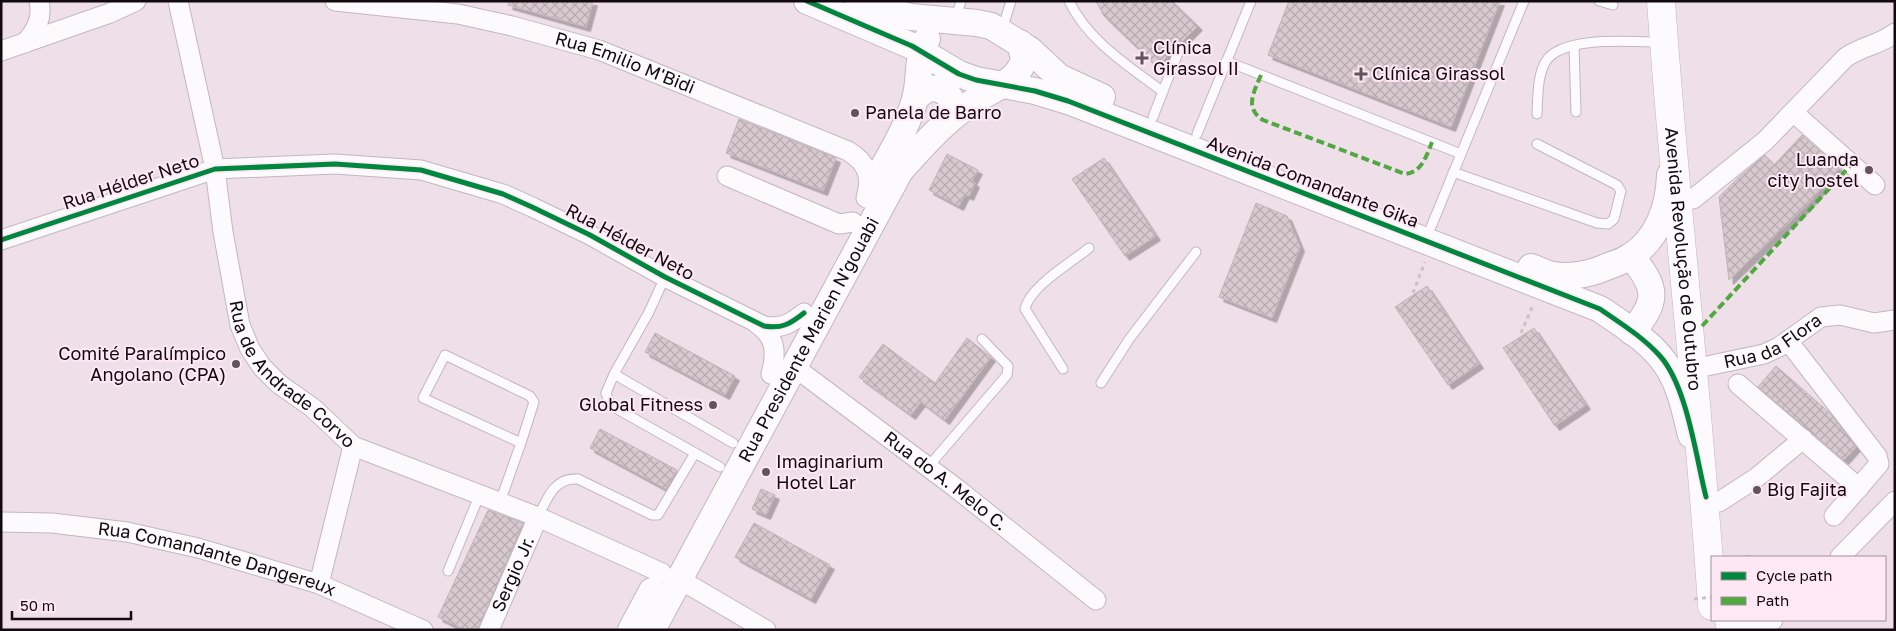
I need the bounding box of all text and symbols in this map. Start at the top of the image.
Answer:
street label: Rua Emilio M'Bidi [553,26,698,98]
place label: Clínica Girassol II [1153,36,1239,79]
marker: Clínica Girassol II [1135,51,1149,65]
place label: Clínica Girassol [1372,62,1506,84]
marker: Clínica Girassol [1354,67,1368,81]
place label: Panela de Barro [865,101,1002,123]
marker: Panela de Barro [849,107,861,119]
street label: Avenida Revolução de Outubro [1661,126,1707,392]
street label: Avenida Comandante Gika [1204,130,1422,232]
place label: Luanda city hostel [1767,148,1859,191]
street label: Rua Hélder Neto [60,149,202,213]
marker: Luanda city hostel [1863,164,1875,176]
street label: Rua Hélder Neto [562,198,698,284]
street label: Rua Presidente Marien N'gouabi [733,213,883,466]
street label: Rua de Andrade Corvo [226,298,360,452]
street label: Rua da Flora [1721,308,1825,372]
place label: Comité Paralímpico Angolano (CPA) [58,342,226,385]
marker: Comité Paralímpico Angolano (CPA) [230,358,242,370]
place label: Global Fitness [579,393,703,415]
marker: Global Fitness [707,399,719,411]
street label: Rua do A. Melo C. [880,426,1012,535]
place label: Imaginarium Hotel Lar [776,450,884,493]
marker: Imaginarium Hotel Lar [760,466,772,478]
place label: Big Fajita [1767,478,1847,500]
marker: Big Fajita [1751,484,1763,496]
street label: Rua Comandante Dangereux [97,517,340,600]
street label: Sergio Jr. [486,532,538,615]
legend [1711,556,1886,621]
text: Cycle path [1756,566,1832,584]
scale bar [12,588,131,620]
text: Path [1756,591,1789,609]
text: 50 m [20,596,55,614]

